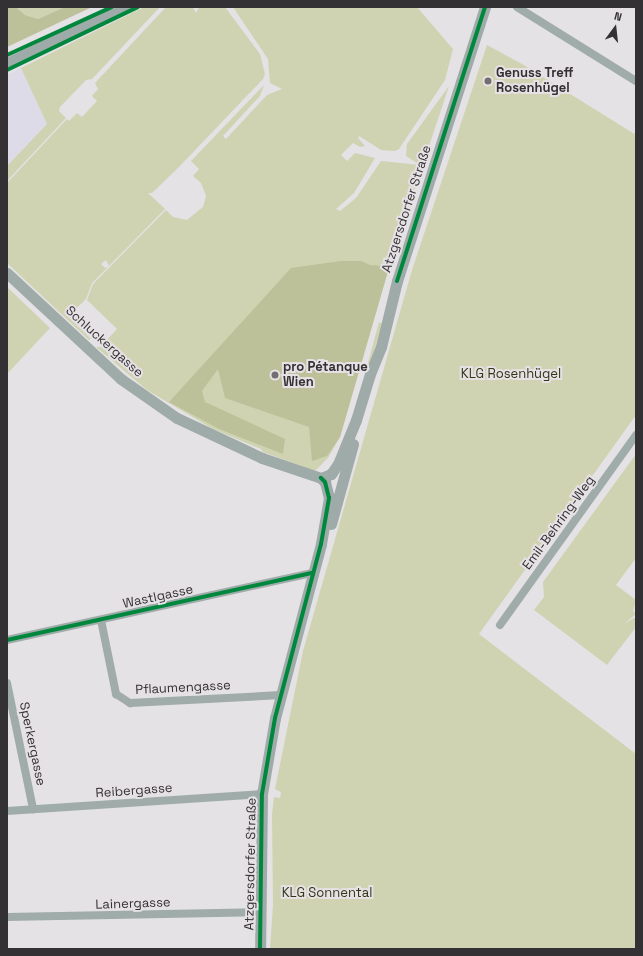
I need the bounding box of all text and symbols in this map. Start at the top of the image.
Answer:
north arrow [595,8,635,48]
text: N [613,9,623,24]
place label: Genuss Treff Rosenhügel [496,66,574,97]
marker: Genuss Treff Rosenhügel [483,76,493,86]
street label: Atzgersdorfer Straße [379,143,435,275]
street label: Schluckergasse [62,303,146,381]
place label: pro Pétanque Wien [283,360,368,391]
park label: KLG Rosenhügel [461,366,561,382]
marker: pro Pétanque Wien [270,370,280,380]
street label: Emil-Behring-Weg [520,473,598,573]
street label: Wastlgasse [121,582,195,612]
street label: Pflaumengasse [135,678,231,698]
street label: Sperkergasse [16,701,48,787]
street label: Reibergasse [95,781,173,801]
street label: Atzgersdorfer Straße [242,797,260,931]
park label: KLG Sonnental [282,885,372,901]
street label: Lainergasse [95,895,171,913]

